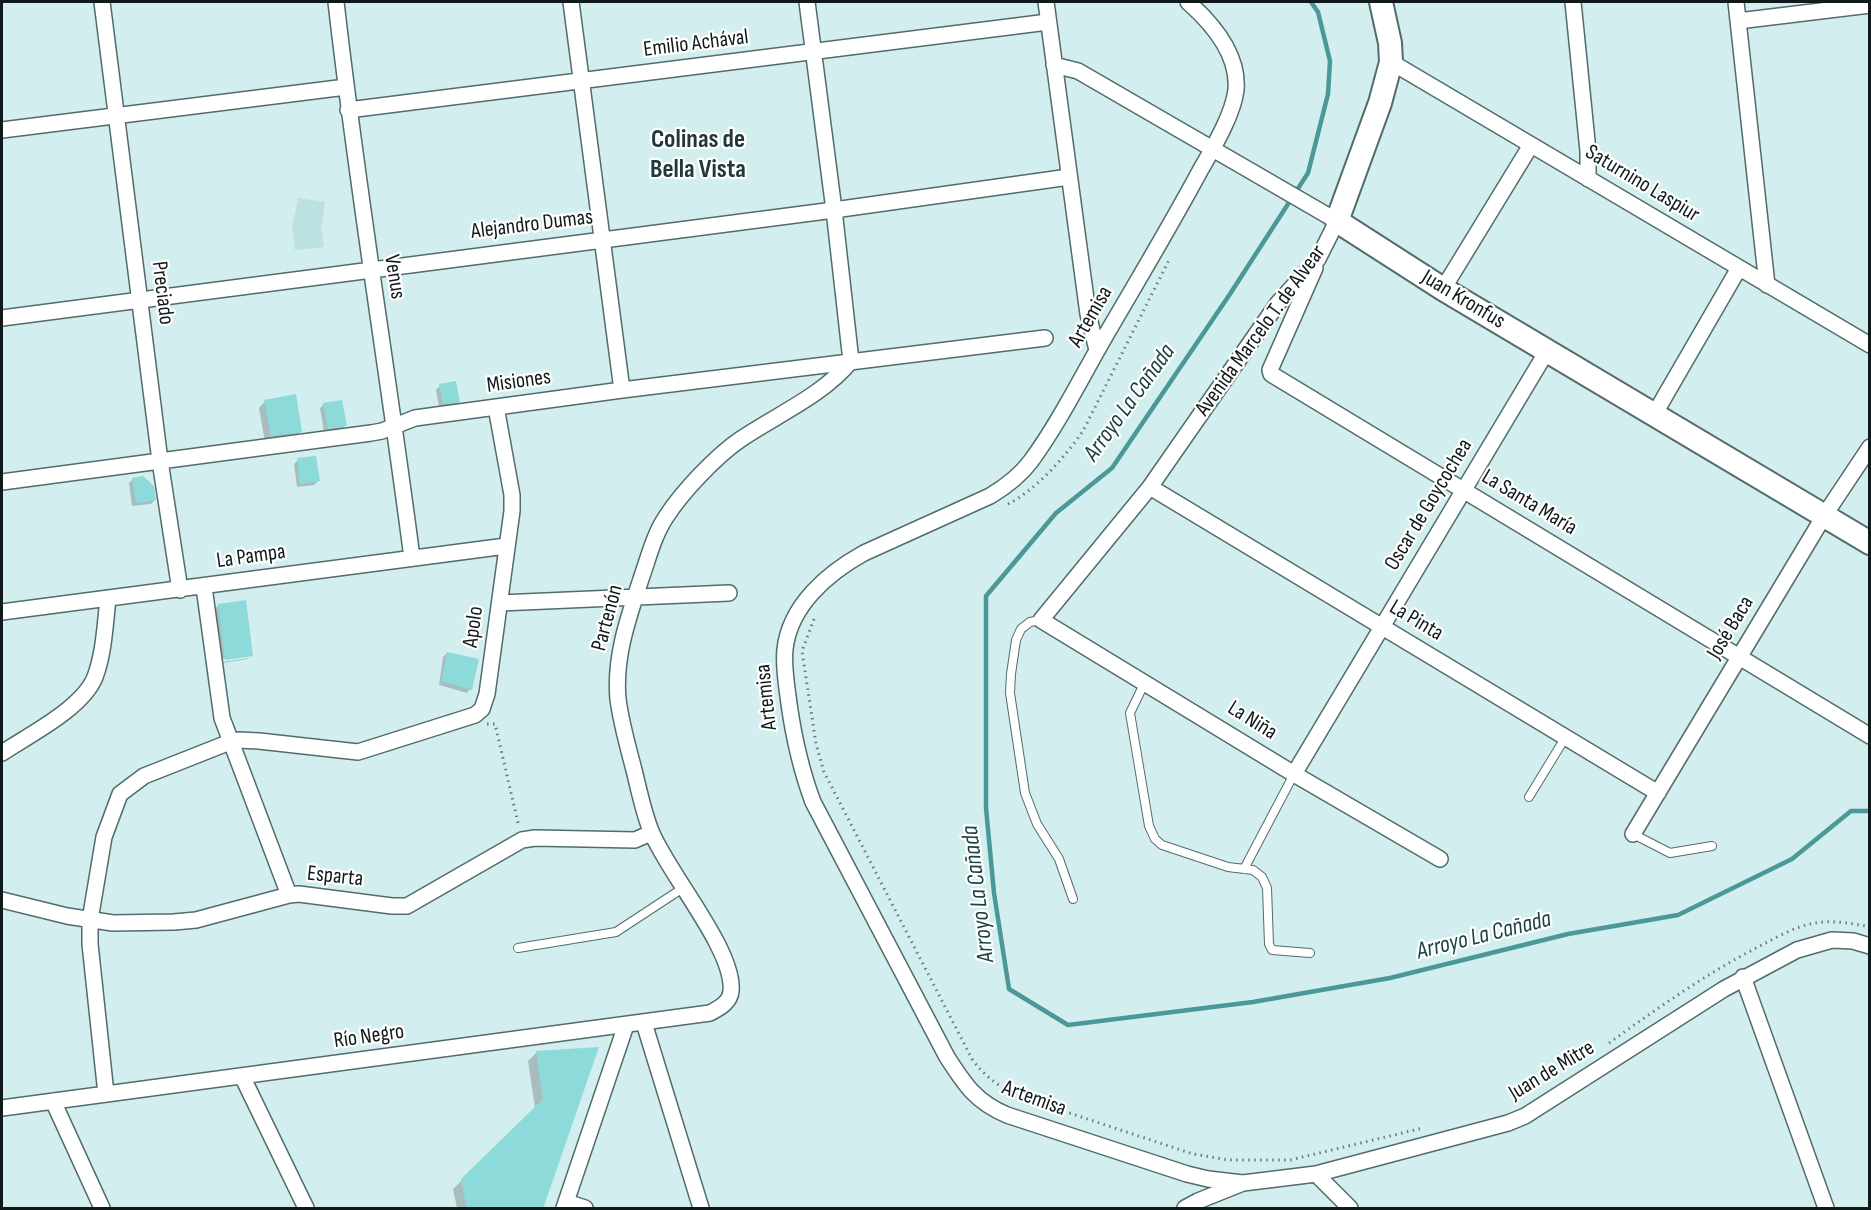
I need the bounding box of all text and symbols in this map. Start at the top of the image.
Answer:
street label: Emilio Achával [642,24,750,64]
district label: Colinas de Bella Vista [650,124,746,186]
street label: Saturnino Laspiur [1580,139,1704,229]
street label: Alejandro Dumas [469,204,595,246]
street label: Avenida Marcelo T. de Alvear [1190,240,1332,422]
street label: Venus [377,253,411,301]
street label: Preciado [145,260,179,326]
street label: Juan Kronfus [1416,265,1510,335]
street label: Artemisa [1063,282,1119,352]
water label: Arroyo La Cañada [1078,339,1182,467]
street label: Misiones [485,364,553,400]
street label: Oscar de Goycochea [1379,434,1479,576]
street label: La Santa María [1477,464,1581,542]
street label: La Pampa [215,539,287,575]
street label: Partenón [587,582,629,654]
street label: José Baca [1702,592,1760,664]
street label: La Pinta [1384,595,1448,647]
street label: Apolo [458,605,490,649]
street label: Artemisa [750,663,784,731]
street label: La Niña [1222,696,1282,746]
water label: Arroyo La Cañada [956,824,1002,964]
street label: Esparta [306,861,364,893]
water label: Arroyo La Cañada [1414,905,1554,967]
street label: Río Negro [332,1019,406,1055]
street label: Juan de Mitre [1504,1035,1600,1107]
street label: Artemisa [998,1075,1070,1123]

